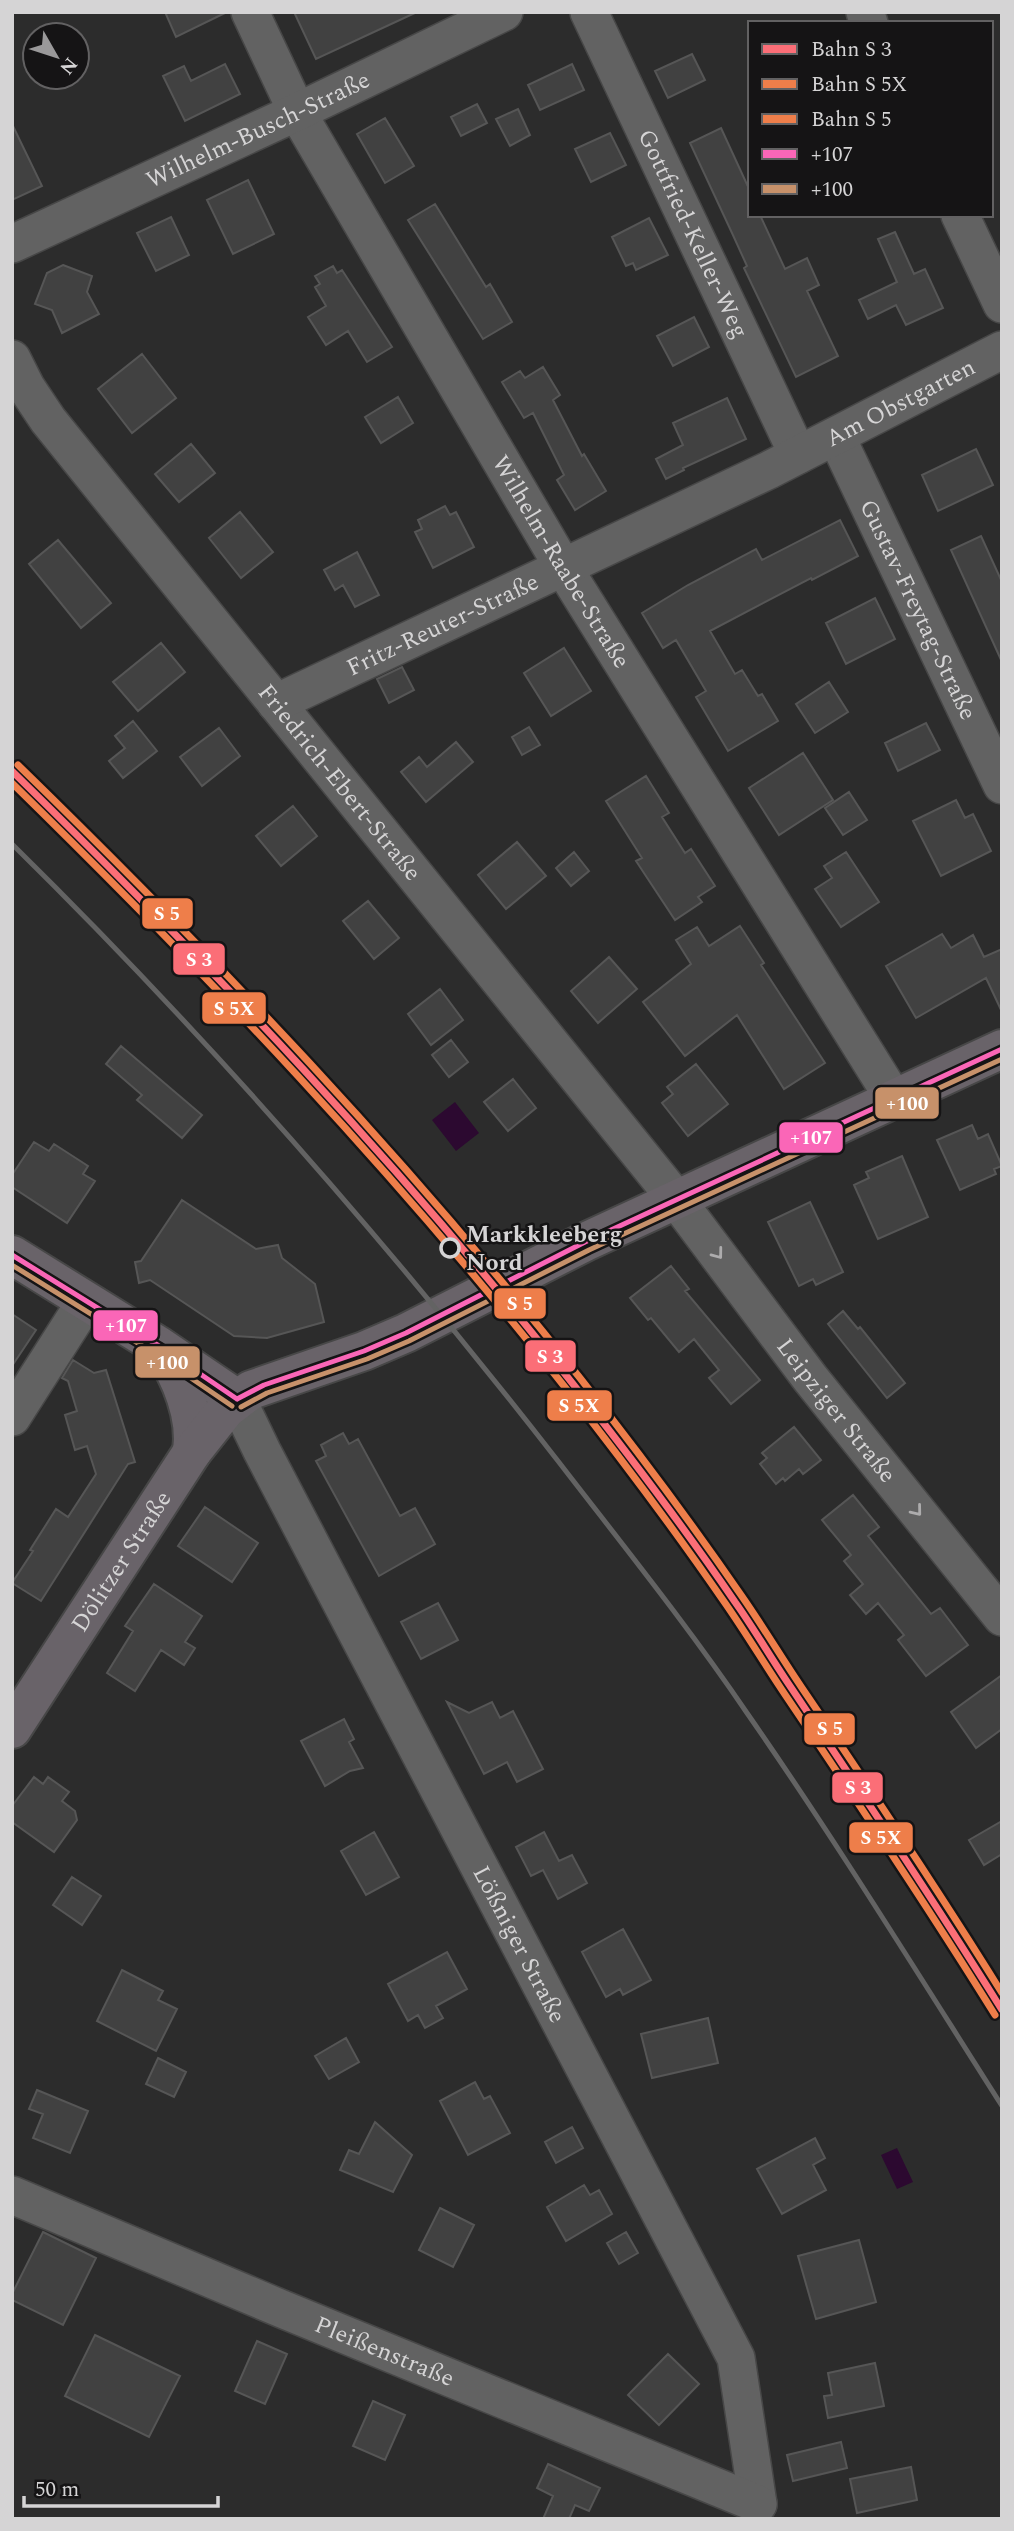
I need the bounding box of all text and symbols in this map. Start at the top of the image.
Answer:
north arrow [21,21,91,91]
legend [748,21,993,217]
text: Bahn S 3 [811,34,892,66]
text: N [52,51,84,81]
street label: Wilhelm-Busch-Straße [140,62,376,199]
text: Bahn S 5X [811,69,907,101]
text: Bahn S 5 [811,104,892,136]
street label: Gottfried-Keller-Weg [628,123,757,345]
text: +107 [811,139,853,171]
text: +100 [811,174,853,206]
street label: Am Obstgarten [819,350,982,457]
street label: Wilhelm-Raabe-Straße [482,449,639,676]
street label: Gustav-Freytag-Straße [850,493,986,726]
street label: Fritz-Reuter-Straße [341,564,545,686]
street label: Friedrich-Ebert-Straße [248,676,430,889]
line badge: S 5 [141,897,194,930]
text: S 5 [154,900,180,929]
line badge: S 3 [172,942,226,976]
text: S 3 [186,946,212,975]
line badge: S 5X [201,991,267,1025]
text: S 5X [213,995,255,1024]
line badge: +100 [874,1086,940,1120]
text: +100 [886,1090,929,1119]
line badge: +107 [778,1121,844,1154]
text: +107 [790,1124,832,1153]
place label: Markkleeberg Nord [466,1217,622,1281]
marker: Markkleeberg Nord [440,1238,460,1258]
one-way arrow [709,1246,722,1258]
line badge: S 5 [493,1287,547,1320]
text: S 5 [507,1290,533,1319]
line badge: +107 [92,1309,159,1342]
text: +107 [105,1312,147,1341]
street label: Leipziger Straße [767,1331,905,1491]
line badge: S 3 [524,1339,577,1373]
text: S 3 [537,1343,563,1372]
line badge: +100 [134,1345,201,1379]
text: +100 [146,1349,189,1378]
line badge: S 5X [546,1389,613,1422]
text: S 5X [558,1392,600,1421]
street label: Dölitzer Straße [62,1484,181,1640]
one-way arrow [909,1503,921,1516]
line badge: S 5 [803,1712,856,1746]
text: S 5 [817,1715,843,1744]
line badge: S 3 [831,1771,884,1804]
text: S 3 [845,1774,871,1803]
line badge: S 5X [848,1821,914,1854]
text: S 5X [860,1824,902,1853]
street label: Lößniger Straße [463,1859,575,2030]
street label: Pleißenstraße [309,2307,460,2397]
scale bar [24,2464,219,2508]
text: 50 m [35,2474,79,2506]

